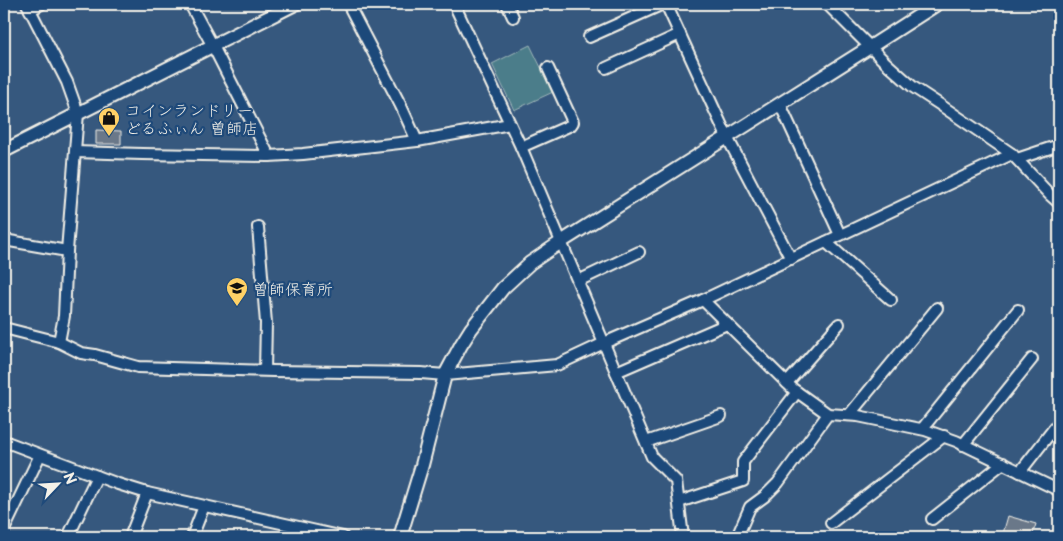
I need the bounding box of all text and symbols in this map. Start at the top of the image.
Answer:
place label: コインランドリー どるふぃん 曽師店 [125,97,258,139]
shop icon: コインランドリー どるふぃん 曽師店 [97,106,121,137]
school or university icon: 曽師保育所 [225,276,249,307]
place label: 曽師保育所 [253,276,333,300]
north arrow [32,458,82,508]
text: N [58,469,82,488]

